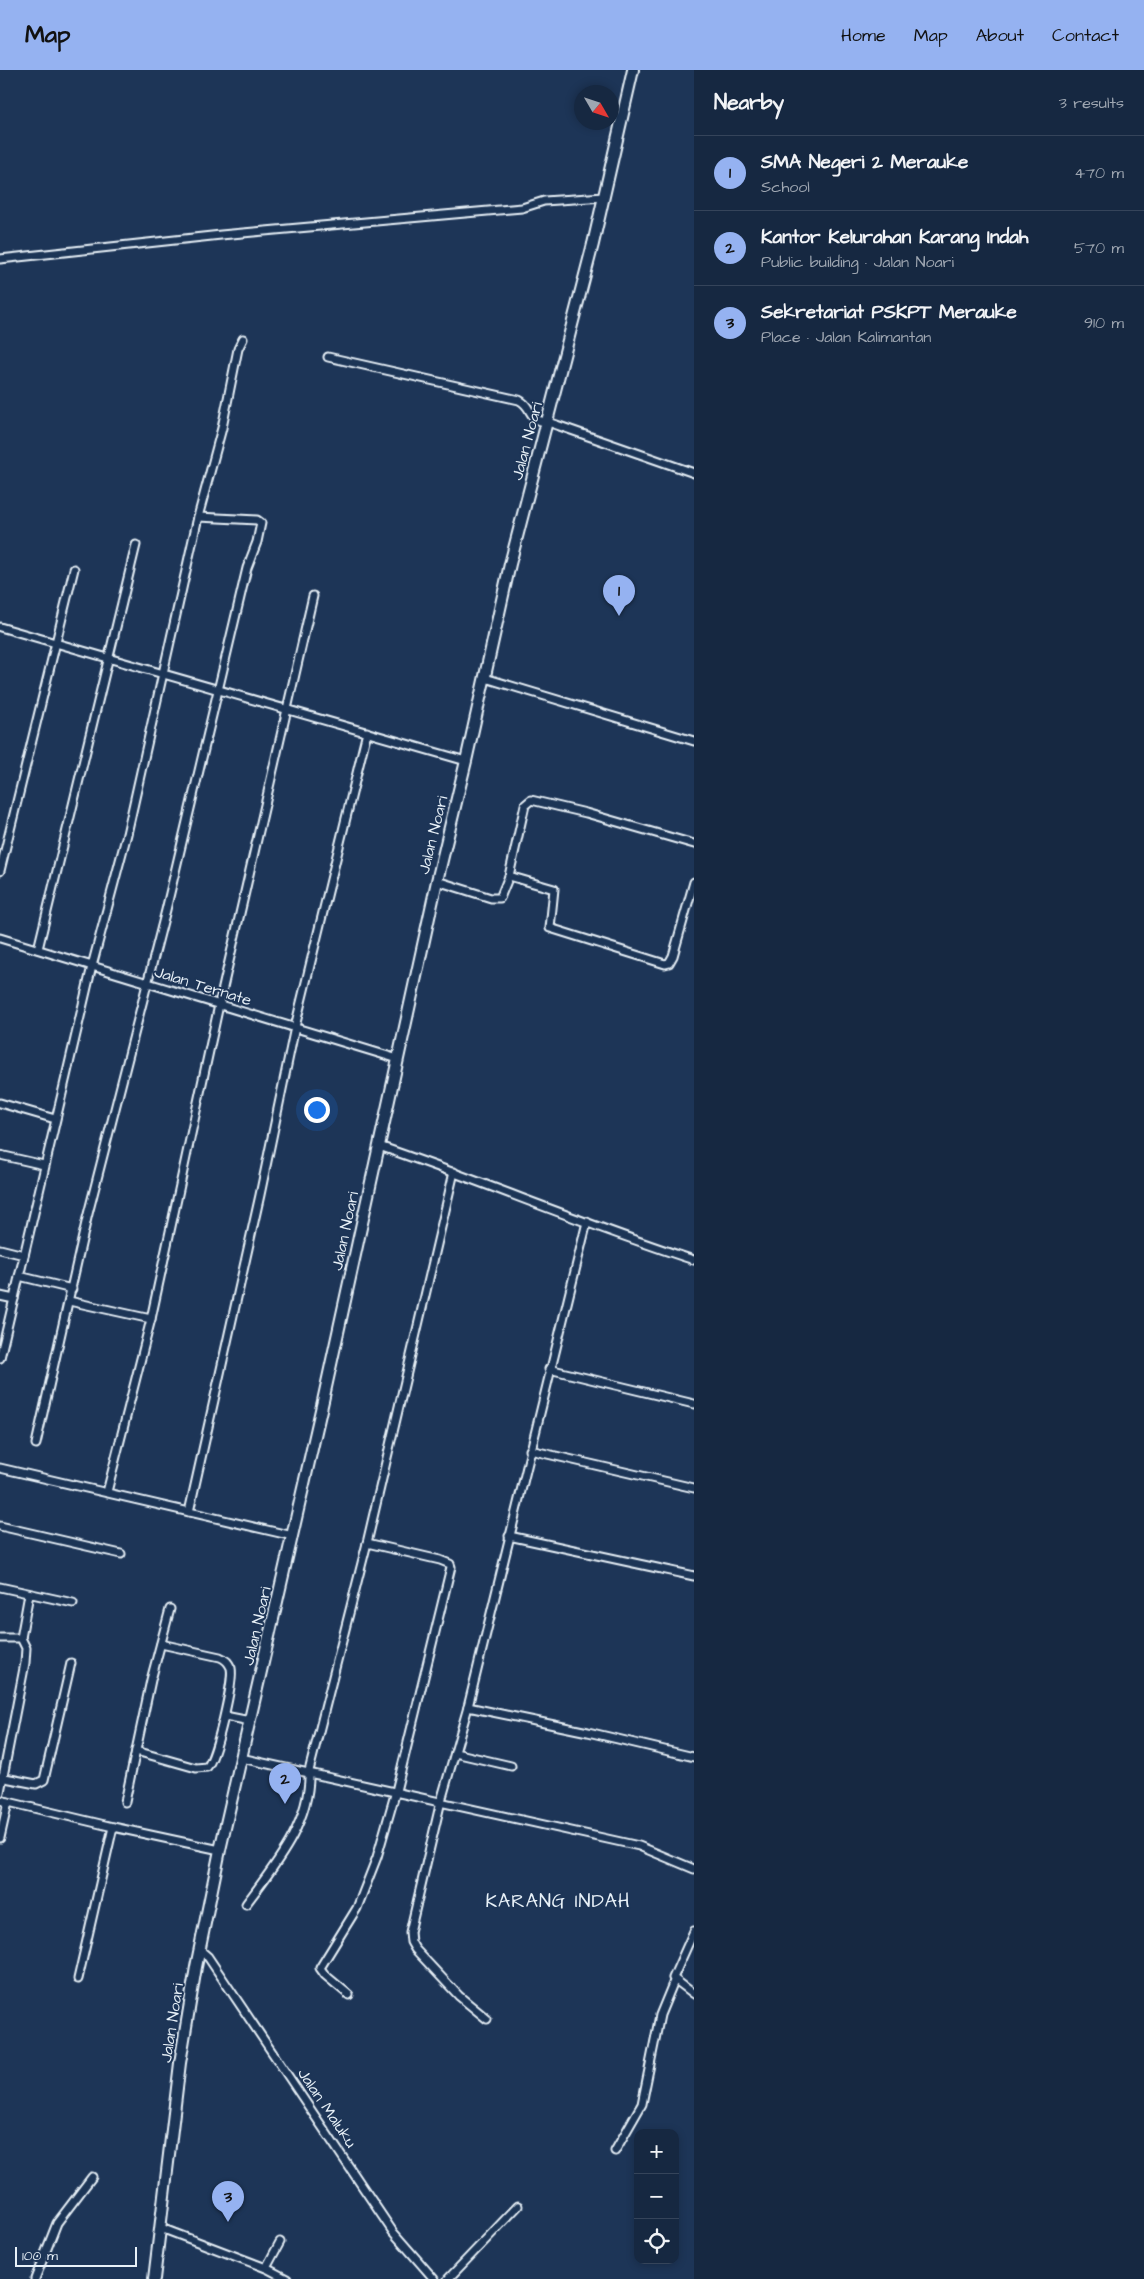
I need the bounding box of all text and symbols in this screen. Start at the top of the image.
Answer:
text: Map [25,18,70,52]
text: Home [841,23,886,48]
text: Map [914,23,948,48]
text: About [976,23,1024,48]
text: Contact [1052,23,1119,48]
north arrow [574,85,619,130]
text: Nearby [714,88,784,117]
text: 3 results [1059,92,1124,114]
text: SMA Negeri 2 Merauke [761,149,968,176]
text: 1 [729,162,731,184]
text: 470 m [1074,162,1124,184]
text: School [761,176,810,198]
text: Kantor Kelurahan Karang Indah [761,224,1028,251]
text: 2 [725,237,735,259]
text: 570 m [1074,237,1124,259]
text: Public building · Jalan Noari [761,251,954,273]
text: Sekretariat PSKPT Merauke [761,299,1017,326]
text: 3 [726,312,734,334]
text: 910 m [1084,312,1124,334]
text: Place · Jalan Kalimantan [761,326,931,348]
street label: Jalan Noari [506,399,548,483]
pin: 1 [603,575,635,616]
street label: Jalan Noari [413,793,454,877]
street label: Jalan Ternate [152,961,255,1011]
your location [304,1097,330,1123]
street label: Jalan Noari [326,1189,364,1272]
street label: Jalan Noari [237,1584,277,1667]
pin: 2 [269,1763,301,1804]
district label: KARANG INDAH [486,1888,630,1915]
street label: Jalan Noari [155,1981,189,2064]
street label: Jalan Maluku [292,2064,362,2152]
map controls [634,2129,679,2264]
button: + [634,2129,679,2174]
button: − [634,2174,679,2219]
pin: 3 [212,2181,244,2222]
button: locate [634,2219,679,2264]
scale bar [15,2244,138,2267]
text: 100 m [22,2246,58,2266]

